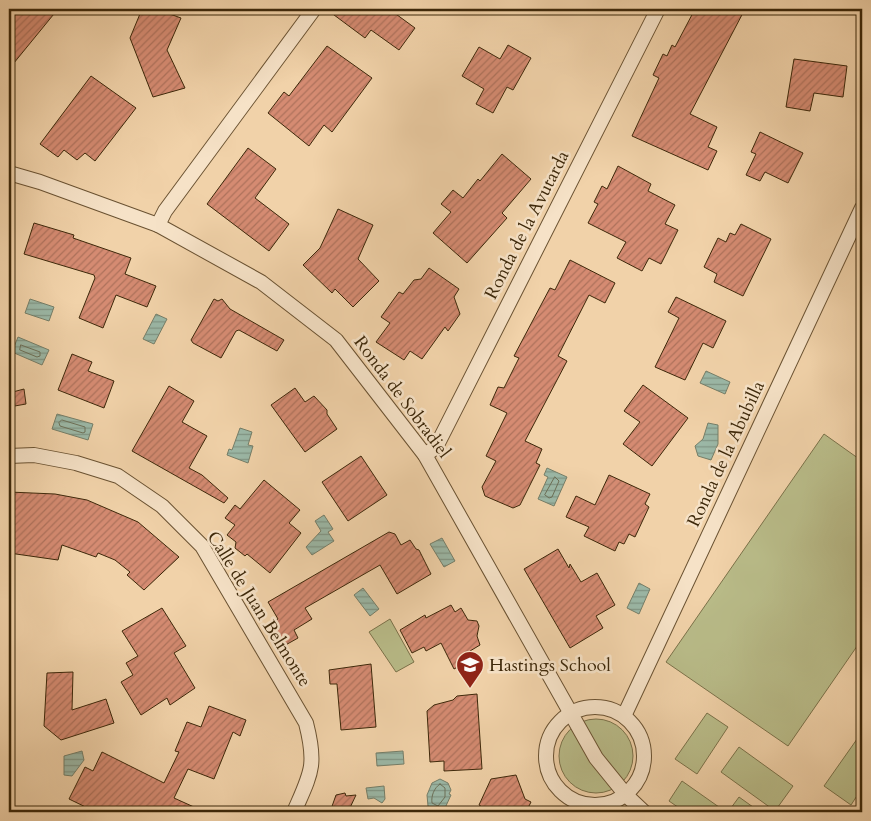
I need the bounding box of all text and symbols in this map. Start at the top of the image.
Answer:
street label: Ronda de la Avutarda [479,146,575,304]
street label: Ronda de Sobradiel [348,331,457,464]
street label: Ronda de la Abubilla [681,377,771,531]
street label: Calle de Juan Belmonte [201,526,317,692]
school or university icon: Hastings School [455,650,485,689]
place label: Hastings School [489,653,611,678]

